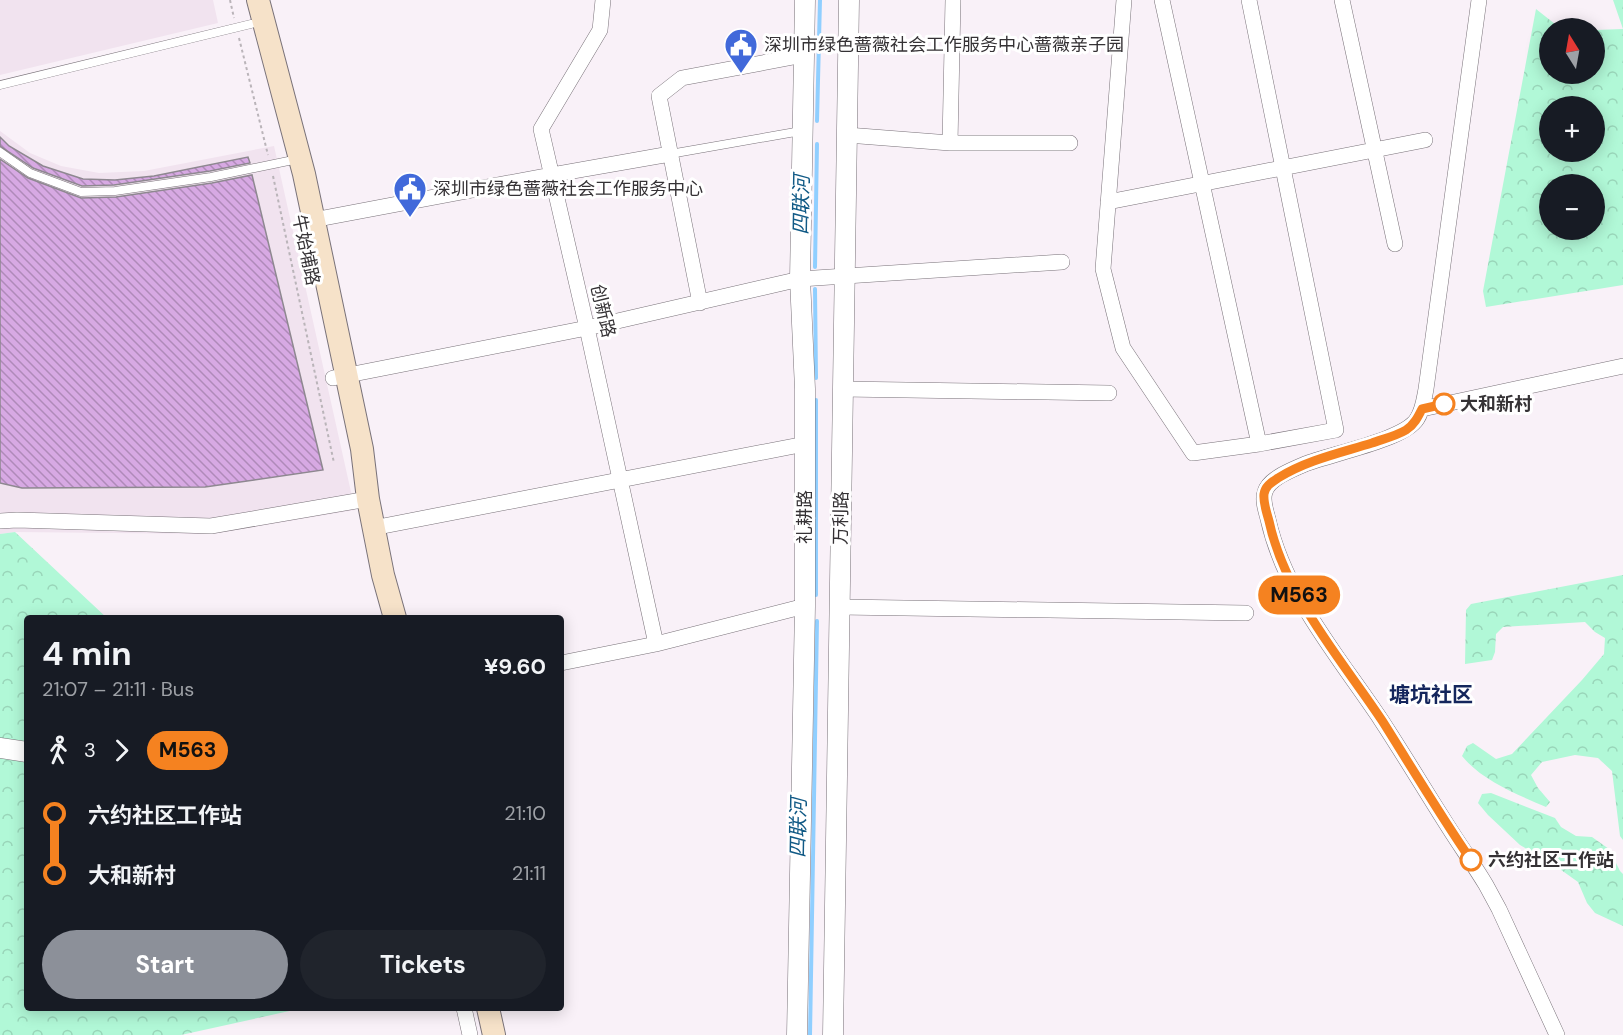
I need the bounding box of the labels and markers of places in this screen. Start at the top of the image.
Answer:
public building icon: 深圳市绿色蔷薇社会工作服务中心蔷薇亲子园 [723,27,759,74]
place label: 深圳市绿色蔷薇社会工作服务中心蔷薇亲子园 [764,33,1124,57]
public building icon: 深圳市绿色蔷薇社会工作服务中心 [392,171,428,218]
place label: 深圳市绿色蔷薇社会工作服务中心 [433,177,703,201]
place label: 大和新村 [1460,392,1532,416]
marker: 大和新村 [1433,393,1455,415]
place label: 六约社区工作站 [1488,848,1614,872]
marker: 六约社区工作站 [1460,849,1482,871]

